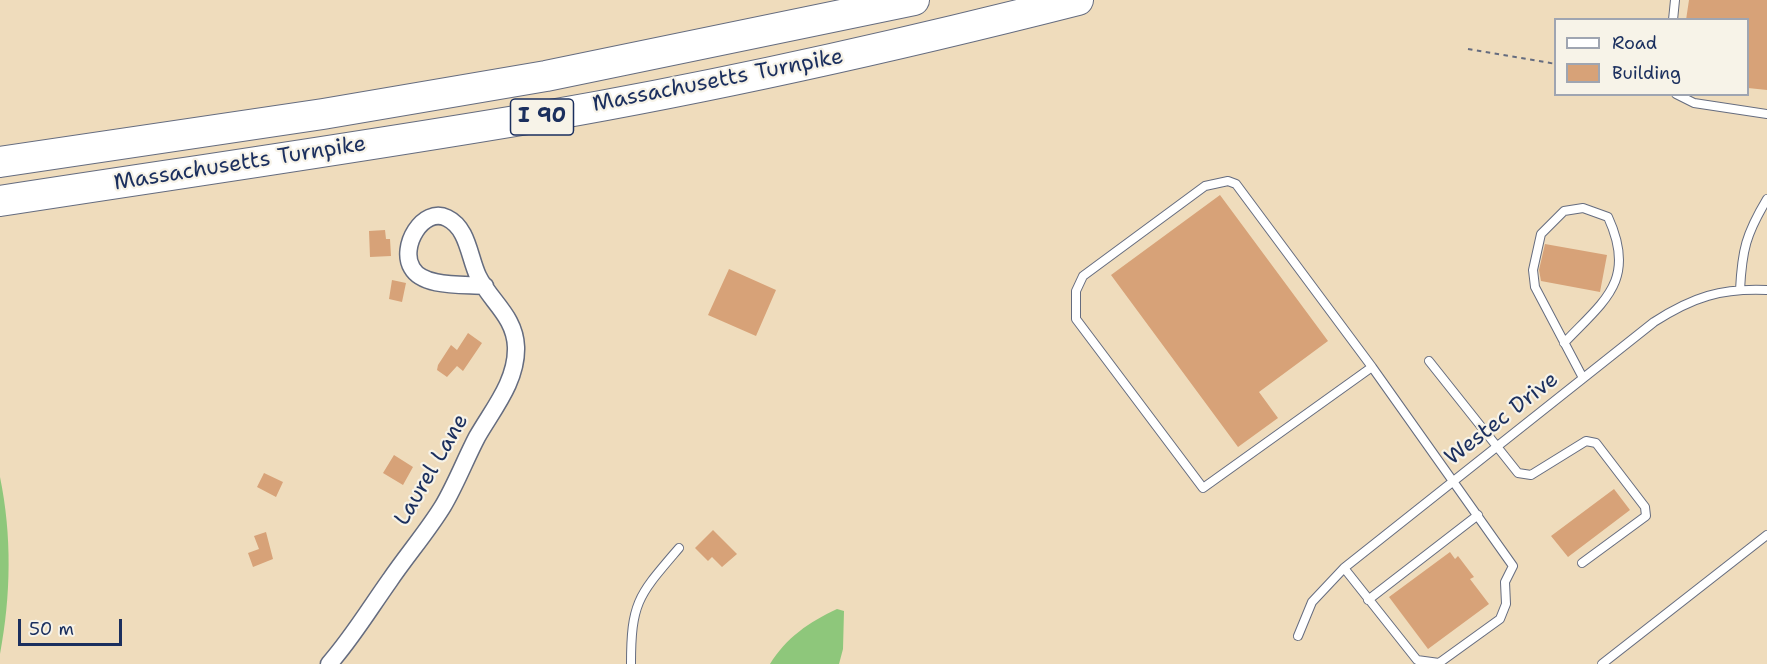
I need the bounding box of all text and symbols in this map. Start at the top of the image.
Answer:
legend [1554,18,1749,96]
text: Road [1612,31,1657,55]
street label: Massachusetts Turnpike [590,44,846,118]
text: Building [1612,61,1681,85]
road number: I 90 [510,99,574,135]
street label: Massachusetts Turnpike [112,131,368,197]
street label: Westec Drive [1440,367,1564,471]
street label: Laurel Lane [389,409,475,531]
scale bar [21,607,124,645]
text: 50 m [29,617,74,641]

